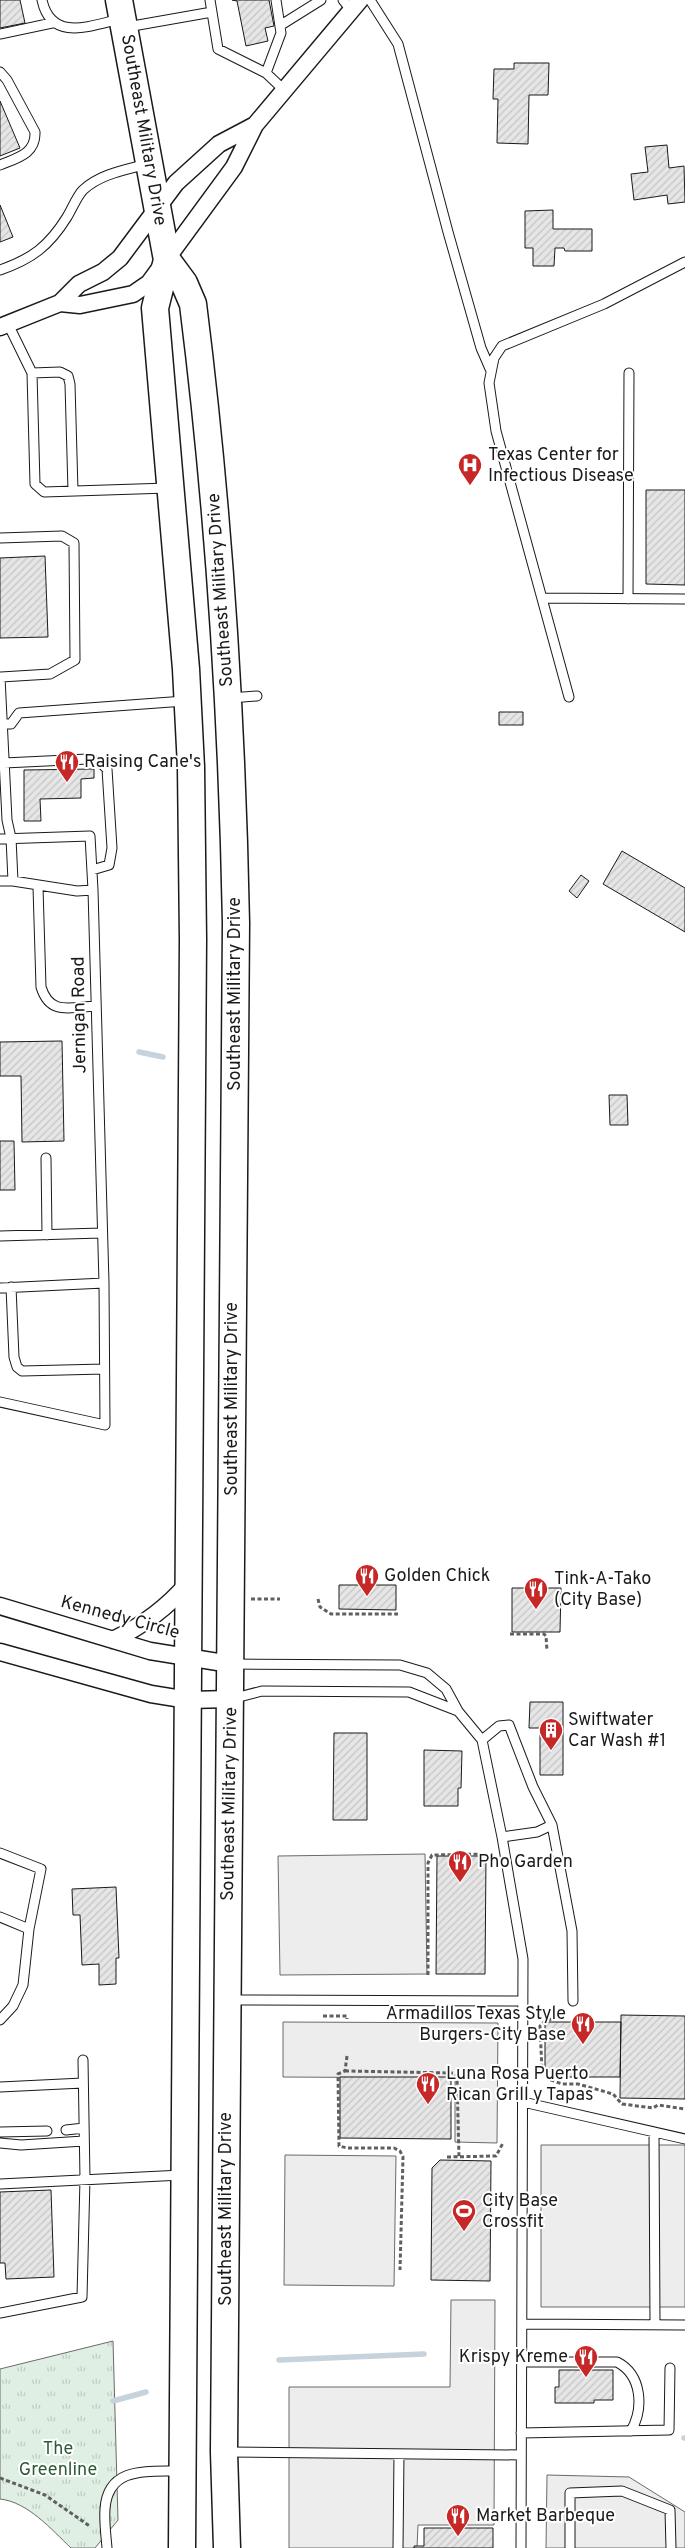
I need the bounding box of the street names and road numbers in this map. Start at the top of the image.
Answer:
street label: Southeast Military Drive [115,32,171,228]
street label: Southeast Military Drive [203,492,239,688]
street label: Southeast Military Drive [224,897,247,1091]
street label: Jernigan Road [67,956,93,1074]
street label: Southeast Military Drive [221,1302,244,1496]
street label: Kennedy Circle [58,1591,182,1645]
street label: Southeast Military Drive [217,1707,243,1901]
street label: Southeast Military Drive [215,2112,238,2306]

